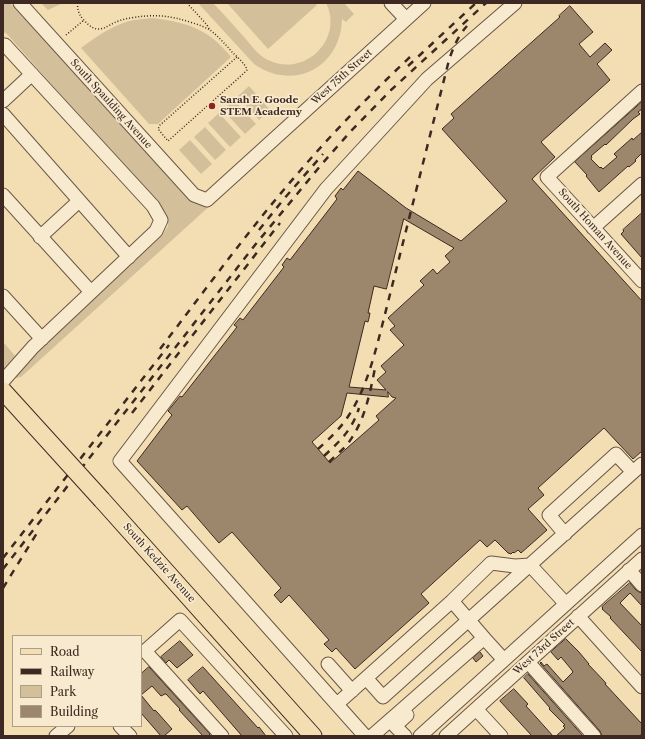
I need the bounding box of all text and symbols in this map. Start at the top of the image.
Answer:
street label: West 75th Street [309,47,375,107]
street label: South Spaulding Avenue [68,57,154,151]
place label: Sarah E. Goode STEM Academy [220,94,302,118]
marker: Sarah E. Goode STEM Academy [207,101,217,111]
street label: South Homan Avenue [556,186,634,272]
street label: South Kedzie Avenue [120,521,198,605]
street label: West 73rd Street [511,617,577,677]
legend [12,635,142,727]
text: Road [50,644,80,659]
text: Railway [50,664,95,679]
text: Park [50,684,76,699]
text: Building [50,704,98,719]

